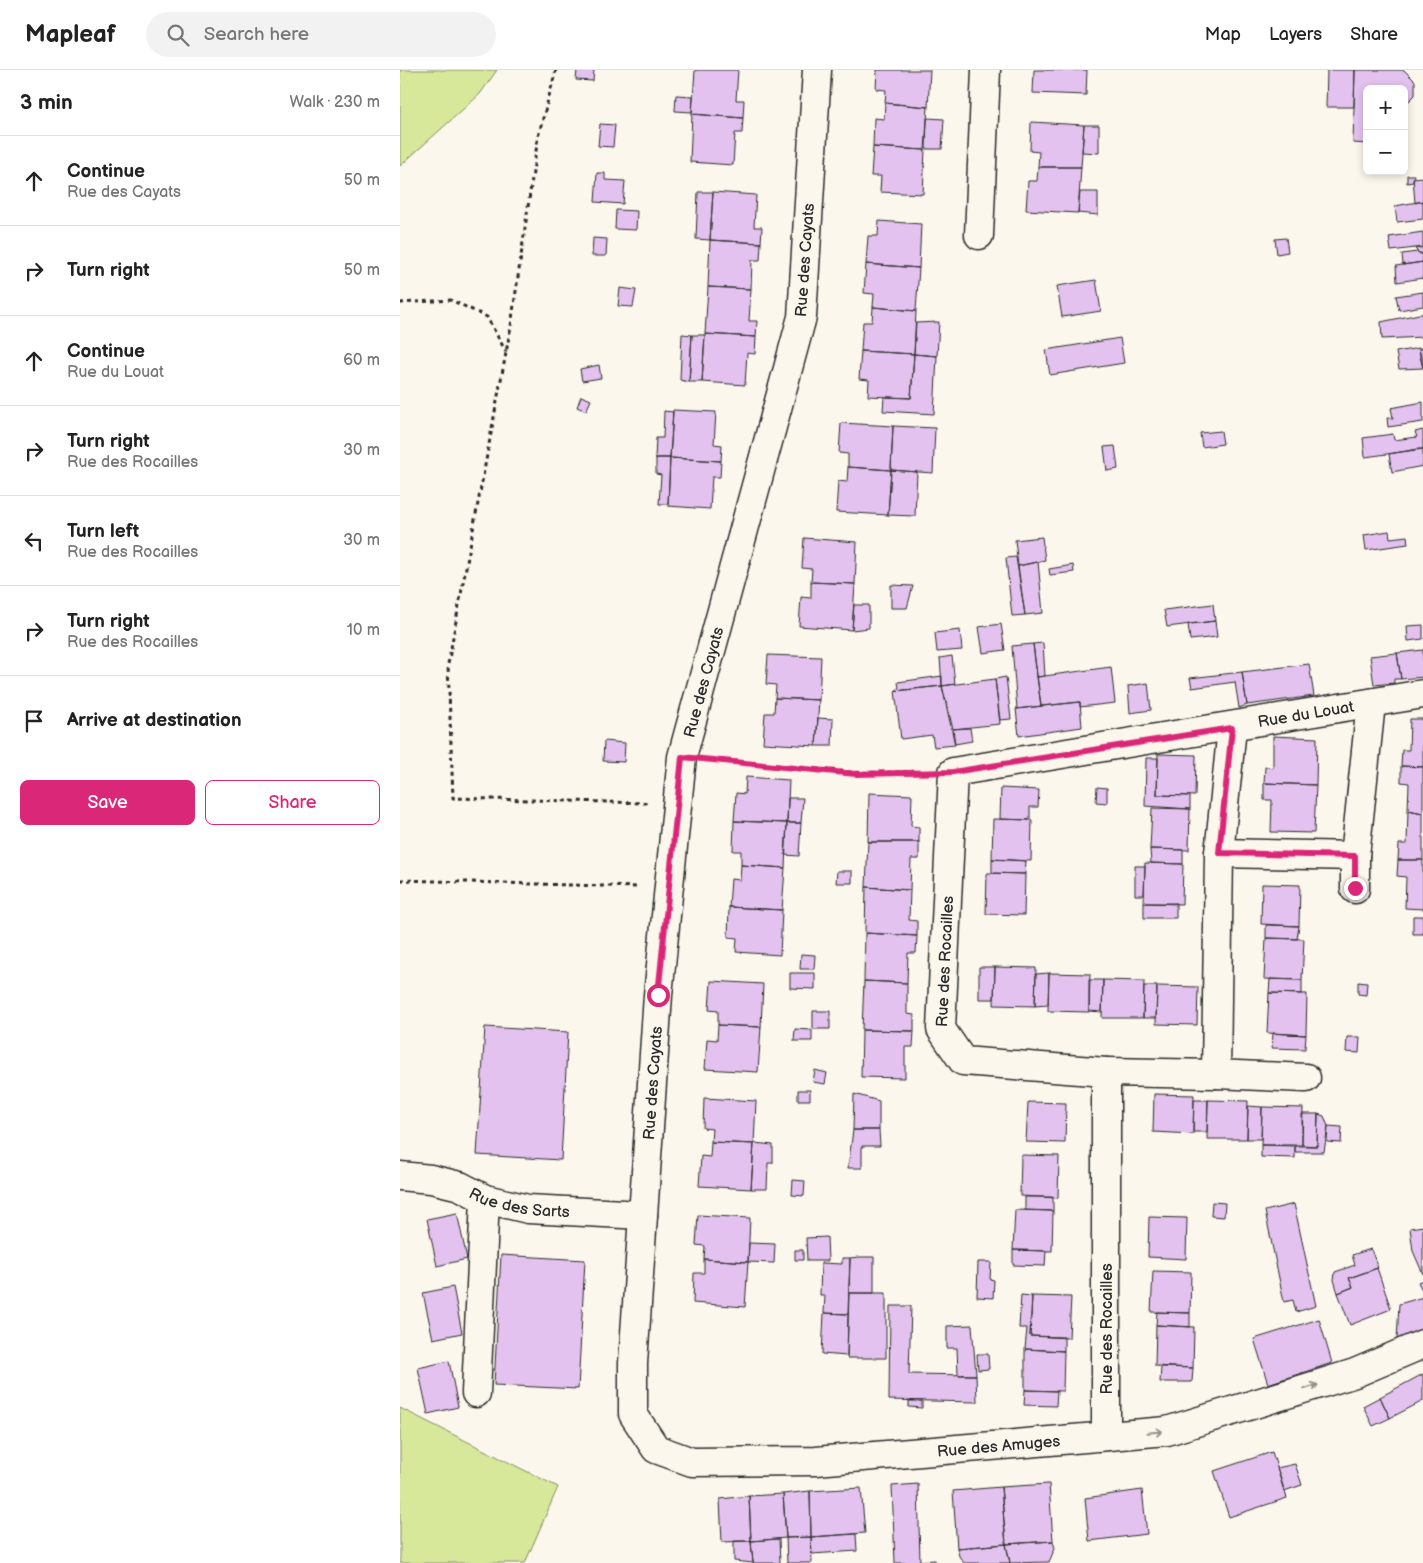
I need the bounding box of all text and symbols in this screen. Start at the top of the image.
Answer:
search box [146,12,496,57]
text: Mapleaf [25,20,116,49]
icon: search [164,21,192,49]
text: Search here [204,23,309,46]
text: Map [1205,24,1241,45]
text: Layers [1269,24,1322,45]
text: Share [1350,24,1398,45]
map controls [1363,85,1408,175]
button: + [1363,85,1408,130]
text: 3 min [20,90,73,115]
text: Walk · 230 m [290,93,380,112]
button: − [1363,130,1408,175]
text: Continue [67,160,145,183]
icon: ahead [20,167,48,195]
text: 50 m [344,171,380,190]
text: Rue des Cayats [67,183,181,202]
street label: Rue des Cayats [792,203,819,318]
icon: right [20,257,48,285]
text: Turn right [67,259,150,282]
text: 50 m [344,261,380,280]
text: Continue [67,340,145,363]
icon: ahead [20,347,48,375]
text: 60 m [343,351,380,370]
text: Rue du Louat [67,363,164,382]
text: Turn right [67,430,150,453]
icon: right [20,437,48,465]
text: 30 m [343,441,380,460]
text: Rue des Rocailles [67,453,198,472]
text: Turn left [67,520,139,543]
icon: left [20,527,48,555]
text: 30 m [343,531,380,550]
text: Rue des Rocailles [67,543,198,562]
text: Turn right [67,610,150,633]
icon: right [20,617,48,645]
text: 10 m [347,621,380,640]
street label: Rue des Cayats [681,625,728,740]
text: Rue des Rocailles [67,633,198,652]
street label: Rue du Louat [1256,698,1355,732]
icon: arrive [20,707,48,735]
text: Arrive at destination [67,709,242,732]
button: Save [20,780,195,825]
button: Share [205,780,380,825]
route end [1344,877,1367,900]
street label: Rue des Rocailles [933,895,958,1027]
route start [647,984,670,1007]
street label: Rue des Cayats [640,1026,667,1141]
street label: Rue des Sarts [466,1184,570,1222]
street label: Rue des Rocailles [1098,1263,1117,1395]
one-way arrow [1302,1382,1318,1392]
one-way arrow [1146,1427,1162,1437]
street label: Rue des Amuges [936,1432,1061,1462]

